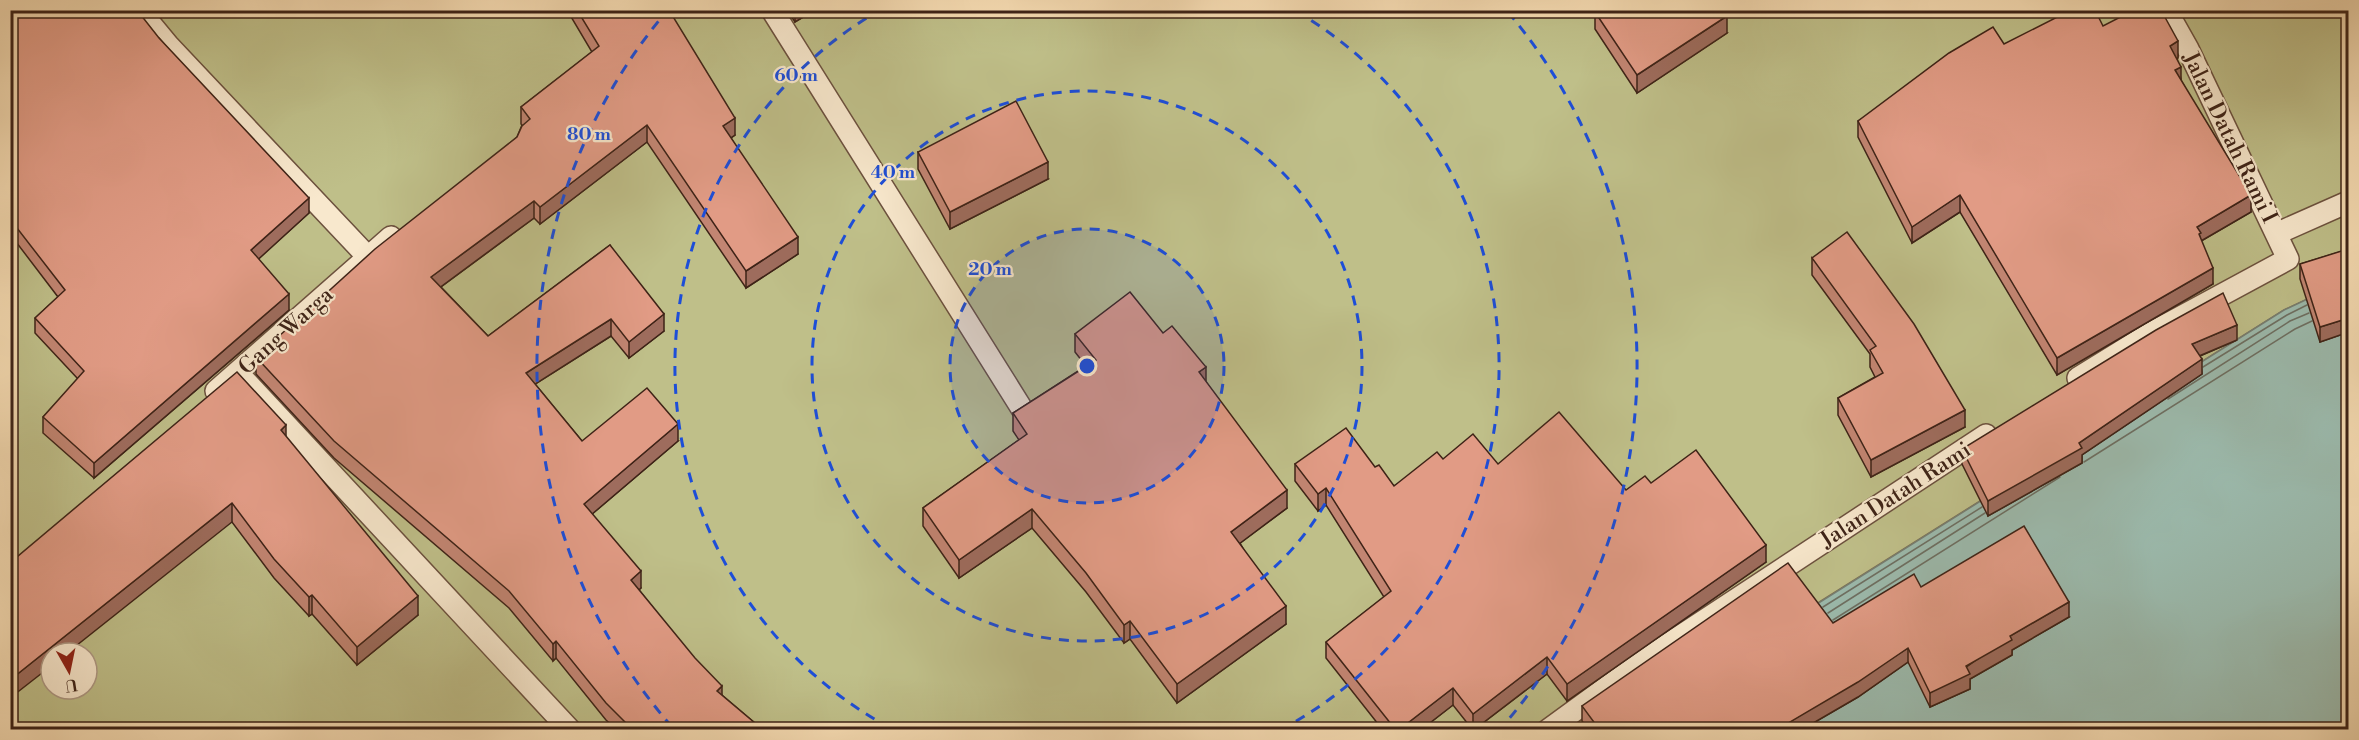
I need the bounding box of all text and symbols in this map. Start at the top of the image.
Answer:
street label: Jalan Datah Rami I [2176,47,2283,228]
text: 60 m [774,64,818,87]
text: 80 m [567,123,612,146]
text: 40 m [871,161,916,184]
text: 20 m [968,258,1012,281]
street label: Gang Warga [233,281,339,381]
centre of rings [1077,356,1097,376]
street label: Jalan Datah Rami [1815,436,1976,555]
north arrow [39,641,99,701]
text: U [63,674,79,696]

